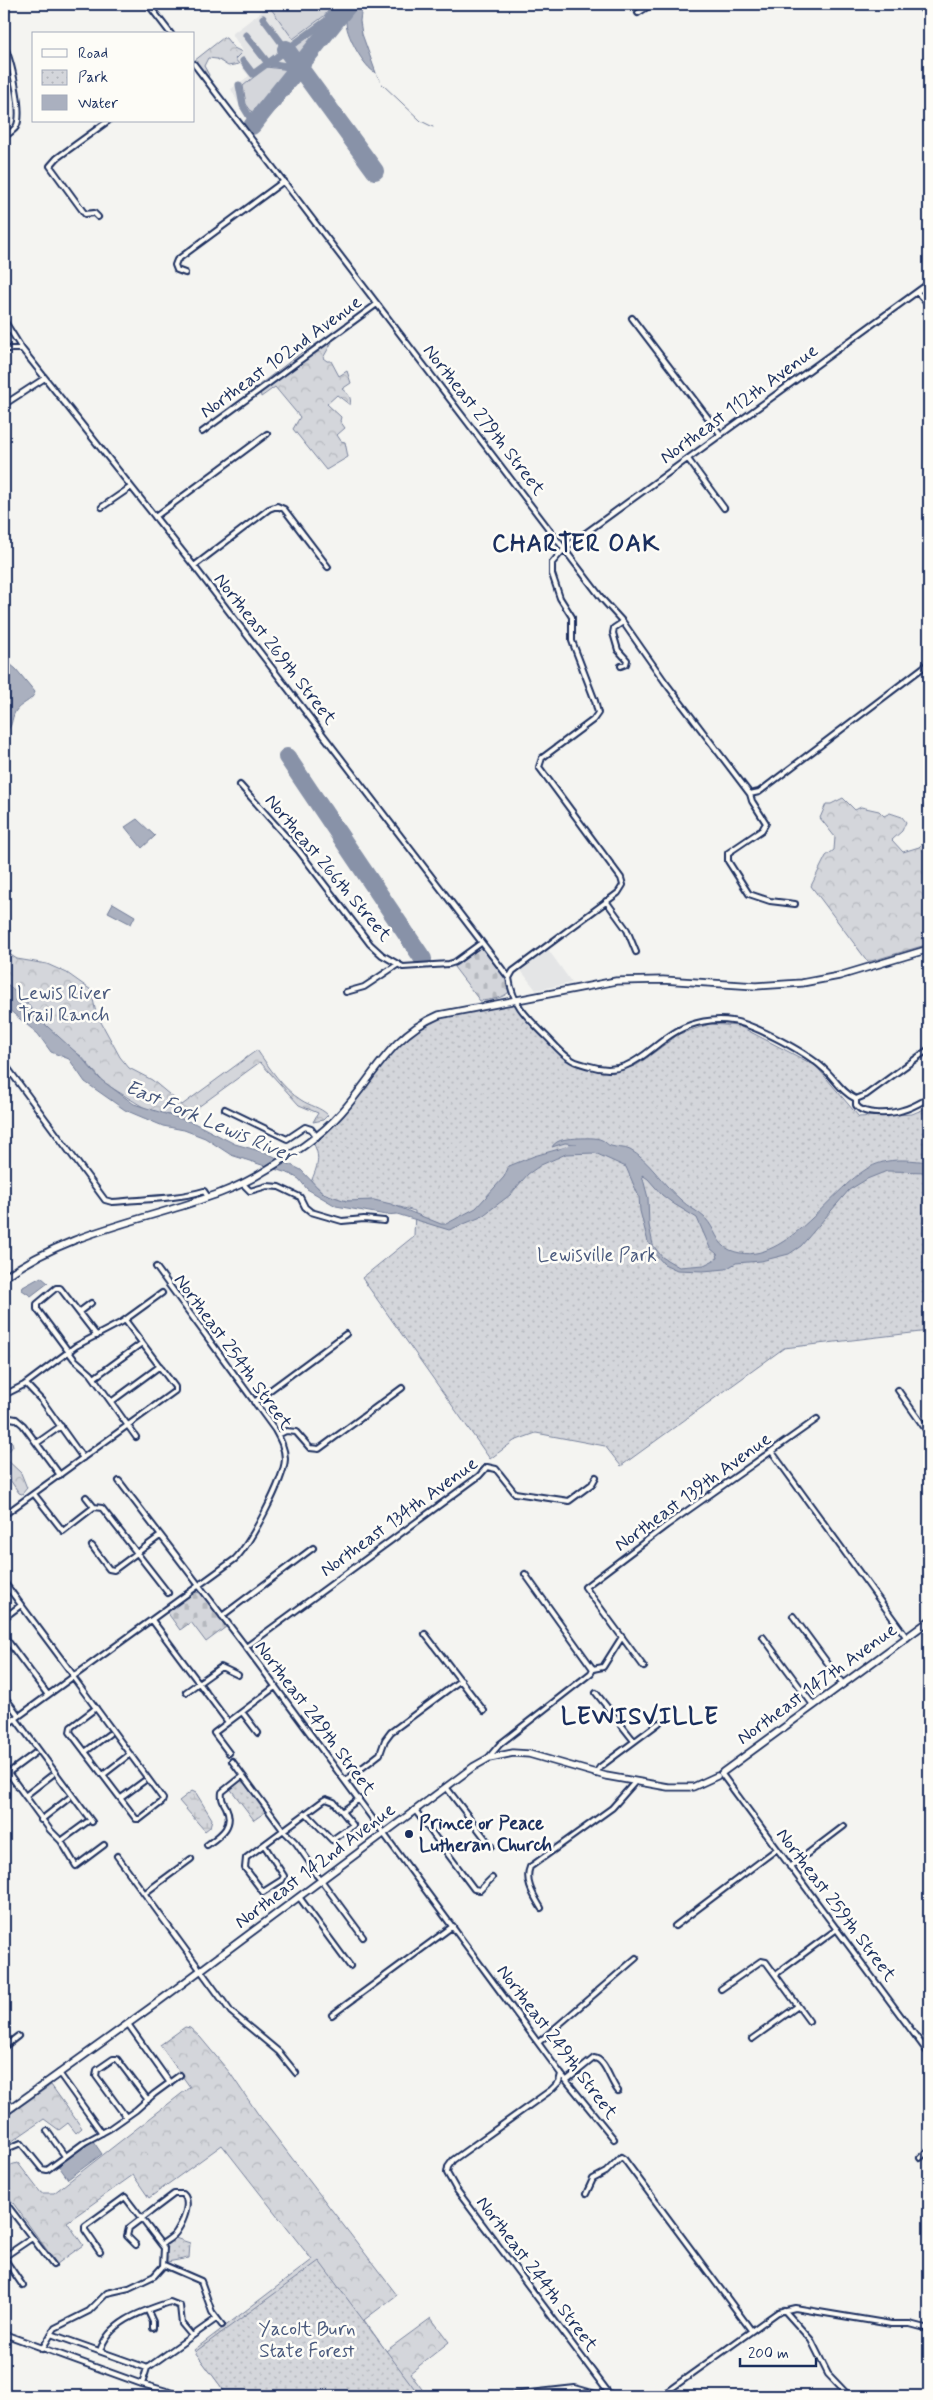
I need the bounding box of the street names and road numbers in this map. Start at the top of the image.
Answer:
street label: Northeast 102nd Avenue [195,290,367,424]
street label: Northeast 112th Avenue [655,338,823,470]
street label: Northeast 279th Street [417,339,551,501]
street label: Northeast 269th Street [208,568,342,730]
street label: Northeast 266th Street [259,789,397,947]
street label: Northeast 254th Street [168,1269,298,1435]
street label: Northeast 139th Avenue [610,1427,776,1557]
street label: Northeast 134th Avenue [315,1451,483,1583]
street label: Northeast 147th Avenue [732,1617,902,1751]
street label: Northeast 249th Street [249,1636,381,1800]
street label: Northeast 142nd Avenue [230,1797,400,1935]
street label: Northeast 259th Street [770,1823,902,1987]
street label: Northeast 249th Street [491,1960,623,2124]
street label: Northeast 244th Street [470,2191,604,2357]

